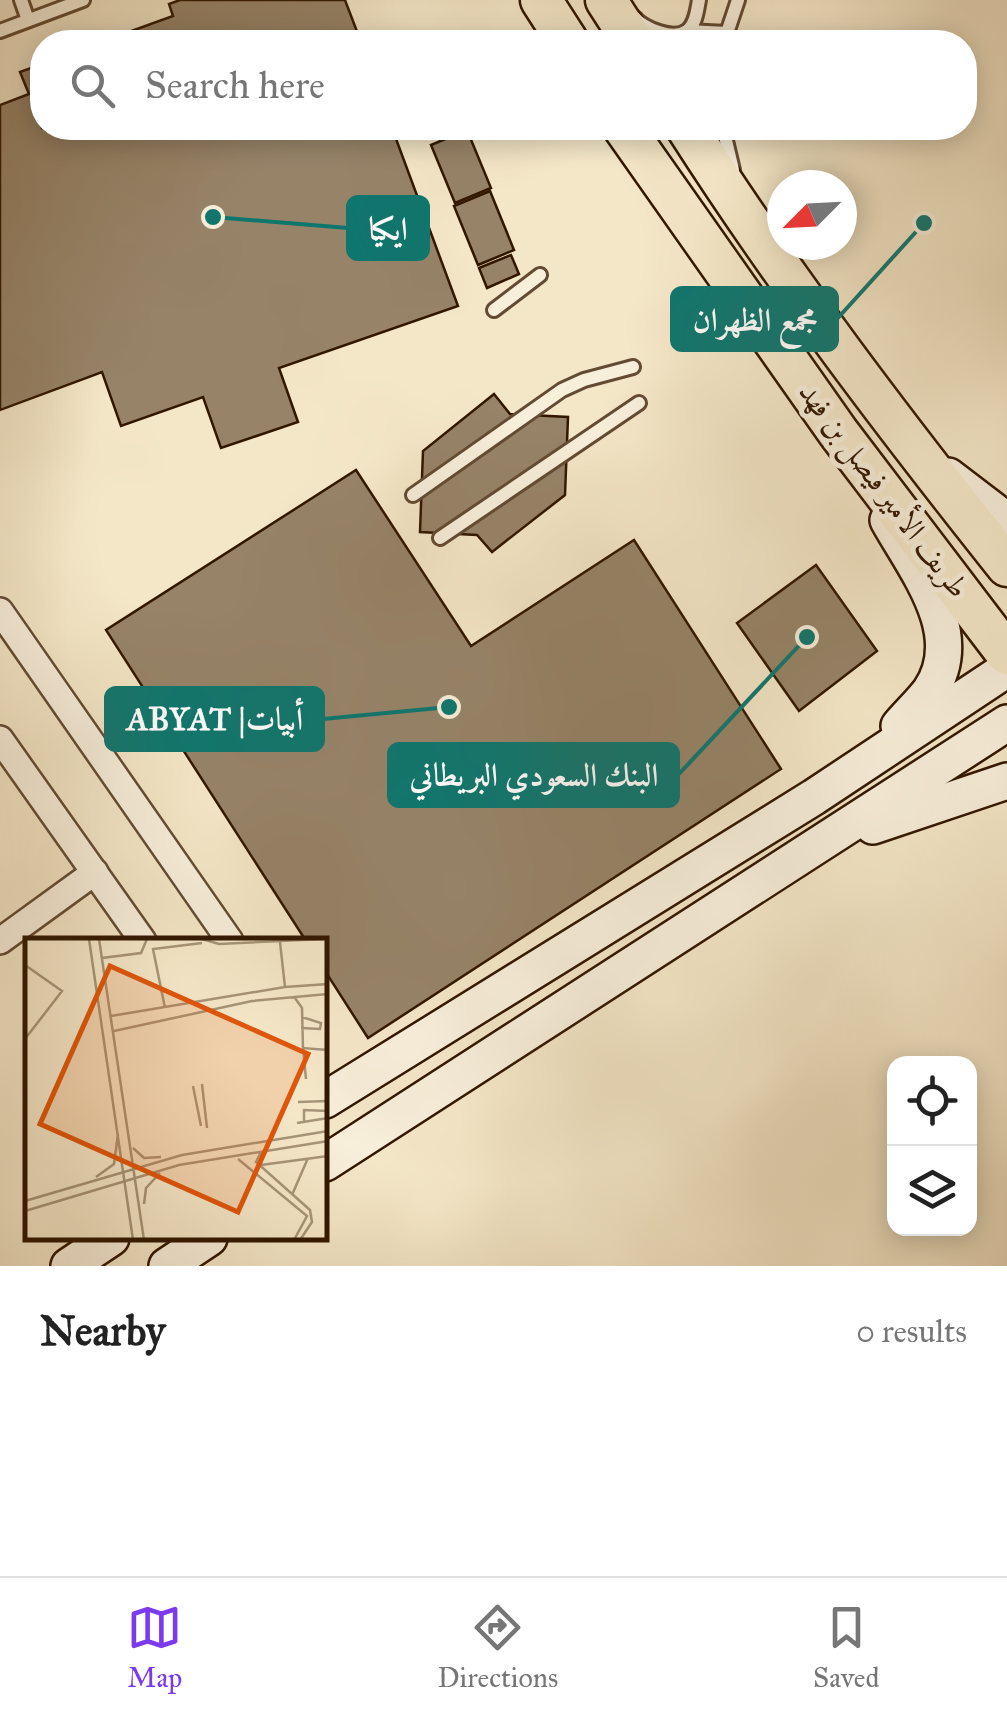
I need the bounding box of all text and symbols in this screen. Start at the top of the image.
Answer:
search box [30,30,977,140]
icon: search [65,58,120,113]
text: Search here [145,62,325,108]
north arrow [767,170,857,260]
callout: ايكيا [348,197,428,259]
text: ايكيا [368,210,408,249]
callout: مجمع الظهران [672,288,837,350]
text: مجمع الظهران [693,301,817,350]
street label: طريف الأمير فيصل بن فهد [789,373,979,607]
callout: ABYAT |أبيات [106,688,323,750]
text: ABYAT |أبيات [125,697,304,739]
callout: البنك السعودي البريطاني [389,744,678,806]
text: البنك السعودي البريطاني [408,756,659,801]
inset map [25,938,328,1241]
map controls [887,1056,977,1236]
button: locate [887,1056,977,1146]
button: layers [887,1146,977,1236]
text: Nearby [40,1305,165,1357]
text: 0 results [856,1312,967,1351]
tab: Map [127,1600,182,1695]
tab: Directions [437,1600,558,1695]
tab: Saved [813,1600,880,1695]

